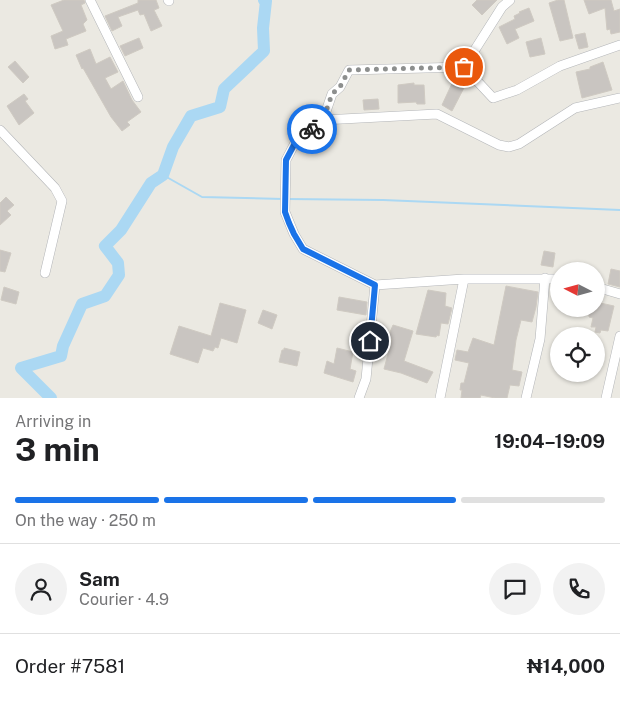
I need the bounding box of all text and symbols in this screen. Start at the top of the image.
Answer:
pin [443,46,485,88]
icon: bag [450,53,478,81]
courier [287,104,337,154]
icon: bike [298,115,326,143]
north arrow [550,262,605,318]
map controls [550,262,605,382]
pin [349,320,391,362]
icon: home [356,327,384,355]
button: locate [550,327,605,382]
text: Arriving in [15,412,91,431]
text: 19:04–19:09 [494,430,605,452]
text: 3 min [15,431,100,468]
text: On the way · 250 m [15,511,156,530]
button: person [15,563,67,615]
button: chat [489,563,541,615]
button: phone [553,563,605,615]
text: Sam [79,568,120,590]
text: Courier · 4.9 [79,590,169,609]
text: Order #7581 [15,655,125,677]
text: ₦14,000 [527,655,605,677]

